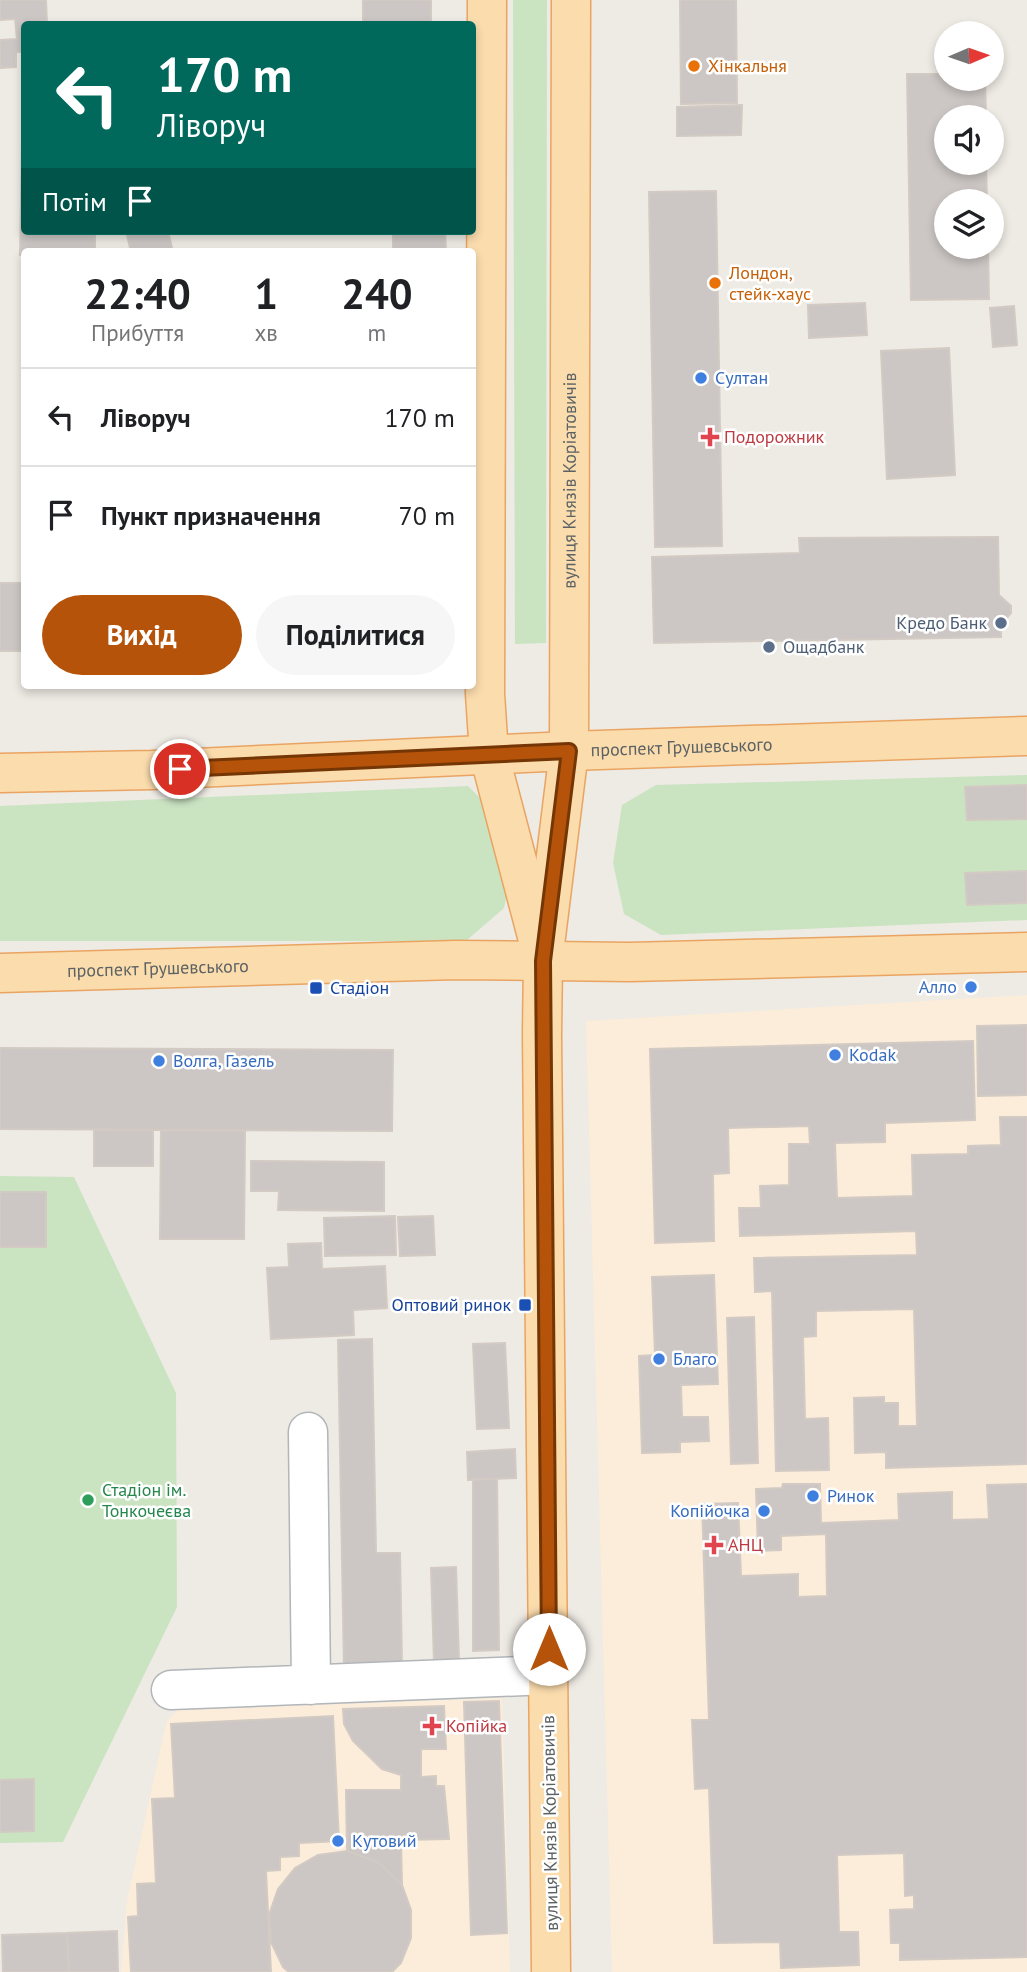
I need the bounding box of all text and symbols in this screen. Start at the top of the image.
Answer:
north arrow [934,21,1004,91]
map controls [934,21,1004,259]
text: 170 m [157,42,292,106]
icon: left [42,49,133,140]
place label: Хінкальня [708,54,787,77]
marker: Хінкальня [686,58,702,74]
text: Ліворуч [157,104,266,146]
button: sound [934,105,1004,175]
icon: arrive [121,182,159,220]
text: Потім [42,185,107,218]
button: layers [934,189,1004,259]
place label: Лондон, стейк-хаус [728,261,811,305]
text: 22:40 [84,266,191,321]
text: 1 [254,266,278,321]
text: 240 [341,266,413,321]
marker: Лондон, стейк-хаус [707,275,723,291]
text: Прибуття [91,318,184,347]
text: хв [254,318,278,347]
text: m [368,318,386,347]
place label: Султан [715,366,768,389]
marker: Султан [693,370,709,386]
street label: вулиця Князів Коріатовичів [557,373,581,589]
icon: left [42,398,80,436]
text: Ліворуч [101,401,191,434]
text: 170 m [384,401,455,434]
place label: Подорожник [724,425,824,448]
marker: Подорожник [702,429,718,445]
icon: arrive [42,496,80,534]
text: Пункт призначення [101,499,321,532]
text: 70 m [399,499,455,532]
button: Вихід [42,595,242,675]
button: Поділитися [256,595,455,675]
place label: Кредо Банк [896,611,987,634]
marker: Кредо Банк [993,615,1009,631]
place label: Ощадбанк [783,635,865,658]
marker: Ощадбанк [761,639,777,655]
street label: проспект Грушевського [590,732,773,761]
pin [150,739,210,799]
icon: arrive [161,750,199,788]
street label: проспект Грушевського [67,954,249,982]
place label: Алло [919,975,957,998]
place label: Стадіон [330,976,389,999]
marker: Алло [963,979,979,995]
marker: Стадіон [308,980,324,996]
place label: Kodak [849,1043,896,1066]
marker: Kodak [827,1047,843,1063]
place label: Волга, Газель [173,1049,274,1072]
marker: Волга, Газель [151,1053,167,1069]
place label: Оптовий ринок [392,1293,511,1316]
marker: Оптовий ринок [517,1297,533,1313]
place label: Благо [673,1347,717,1370]
marker: Благо [651,1351,667,1367]
place label: Стадіон ім. Тонкочеєва [102,1478,191,1522]
place label: Ринок [827,1484,875,1507]
marker: Ринок [805,1488,821,1504]
marker: Стадіон ім. Тонкочеєва [80,1492,96,1508]
place label: Копійочка [670,1499,750,1522]
marker: Копійочка [756,1503,772,1519]
place label: АНЦ [728,1533,763,1556]
marker: АНЦ [706,1537,722,1553]
position arrow [512,1612,586,1686]
place label: Копійка [446,1714,507,1737]
street label: вулиця Князів Коріатовичів [536,1715,563,1931]
marker: Копійка [424,1718,440,1734]
place label: Кутовий [352,1829,417,1852]
marker: Кутовий [330,1833,346,1849]

